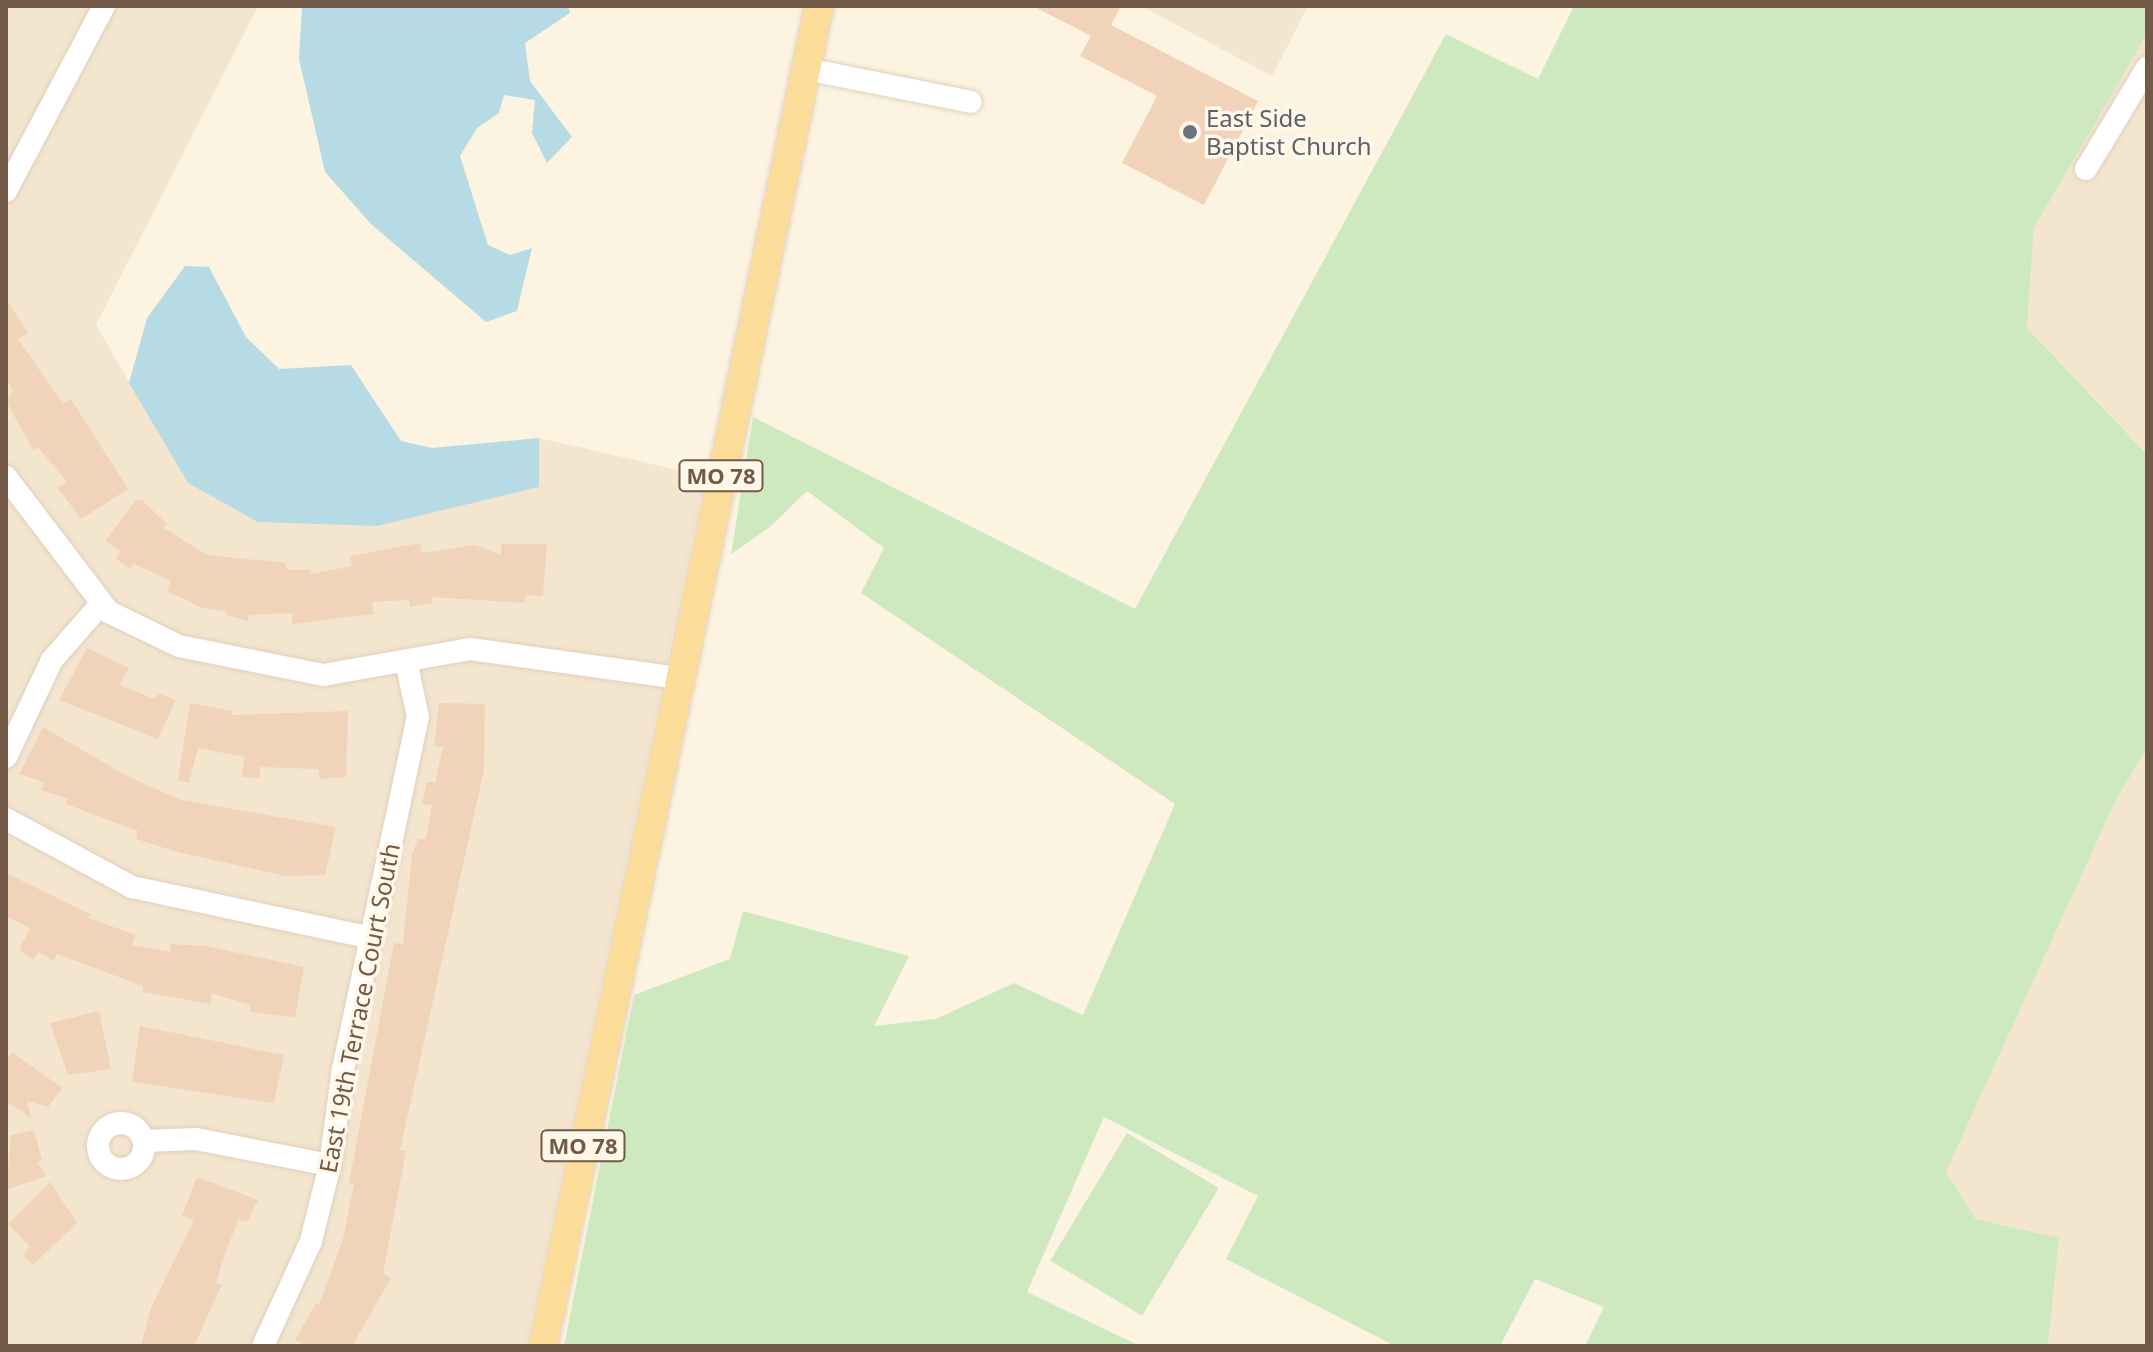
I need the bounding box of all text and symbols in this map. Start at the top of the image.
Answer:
place label: East Side Baptist Church [1206,104,1372,160]
marker: East Side Baptist Church [1181,123,1199,141]
road number: MO 78 [677,458,765,494]
street label: East 19th Terrace Court South [313,841,405,1175]
road number: MO 78 [539,1128,627,1164]

